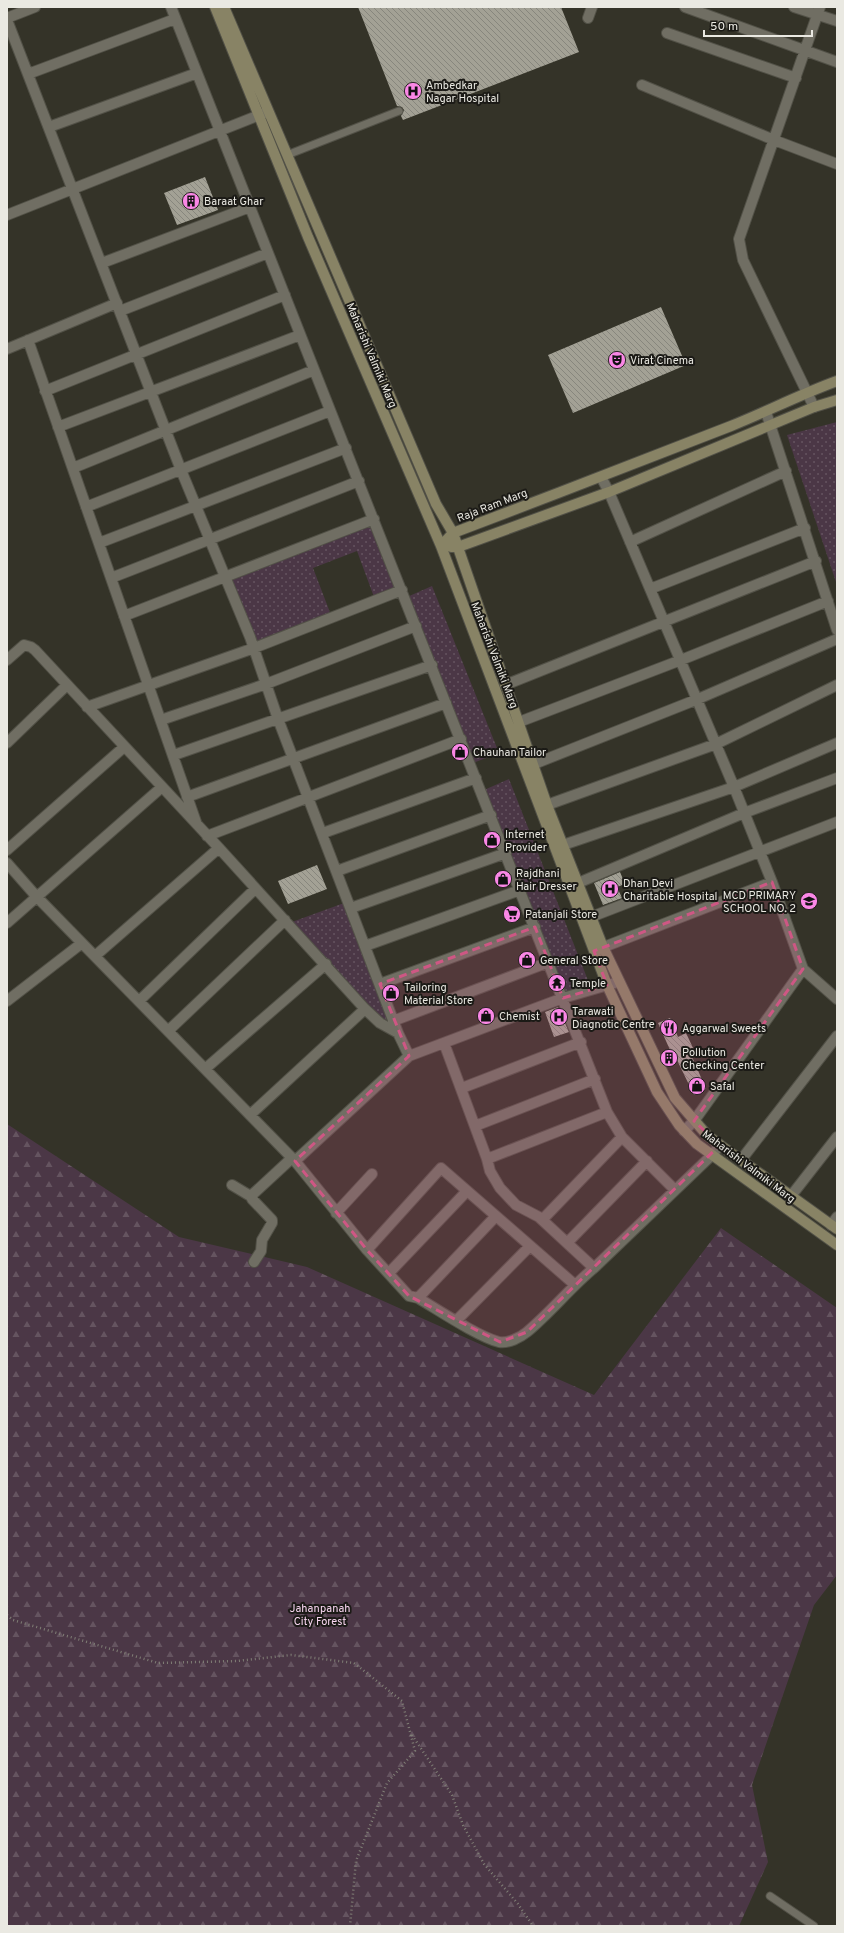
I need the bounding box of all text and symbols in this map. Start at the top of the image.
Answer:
scale bar [704,12,812,38]
text: 50 m [710,19,738,35]
place label: Ambedkar Nagar Hospital [426,79,499,106]
hospital icon: Ambedkar Nagar Hospital [403,81,423,101]
building icon: Baraat Ghar [181,191,201,211]
place label: Baraat Ghar [204,195,264,209]
street label: Maharishi Valmiki Marg [343,301,400,410]
theatre icon: Virat Cinema [607,350,627,370]
place label: Virat Cinema [630,354,694,368]
street label: Raja Ram Marg [455,486,529,526]
street label: Maharishi Valmiki Marg [467,600,521,711]
shop icon: Chauhan Tailor [450,742,470,762]
place label: Chauhan Tailor [473,746,547,760]
place label: Internet Provider [505,828,548,855]
shop icon: Internet Provider [482,830,502,850]
place label: Rajdhani Hair Dresser [516,867,577,894]
shop icon: Rajdhani Hair Dresser [493,869,513,889]
place label: Dhan Devi Charitable Hospital [623,877,717,904]
hospital icon: Dhan Devi Charitable Hospital [600,879,620,899]
place label: MCD PRIMARY SCHOOL NO. 2 [723,889,796,916]
school or university icon: MCD PRIMARY SCHOOL NO. 2 [799,891,819,911]
supermarket icon: Patanjali Store [502,904,522,924]
place label: Patanjali Store [525,908,597,922]
shop icon: General Store [517,950,537,970]
place label: General Store [540,954,608,968]
temple icon: Temple [547,973,567,993]
place label: Temple [570,977,606,991]
place label: Tailoring Material Store [404,981,473,1008]
shop icon: Tailoring Material Store [381,983,401,1003]
place label: Tarawati Diagnotic Centre [572,1005,655,1032]
shop icon: Chemist [476,1006,496,1026]
hospital icon: Tarawati Diagnotic Centre [549,1007,569,1027]
place label: Chemist [499,1010,540,1024]
restaurant icon: Aggarwal Sweets [659,1018,679,1038]
place label: Aggarwal Sweets [682,1022,766,1036]
place label: Pollution Checking Center [682,1046,765,1073]
building icon: Pollution Checking Center [659,1048,679,1068]
shop icon: Safal [687,1076,707,1096]
place label: Safal [710,1080,735,1094]
street label: Maharishi Valmiki Marg [699,1127,798,1206]
park label: Jahanpanah City Forest [290,1602,350,1629]

